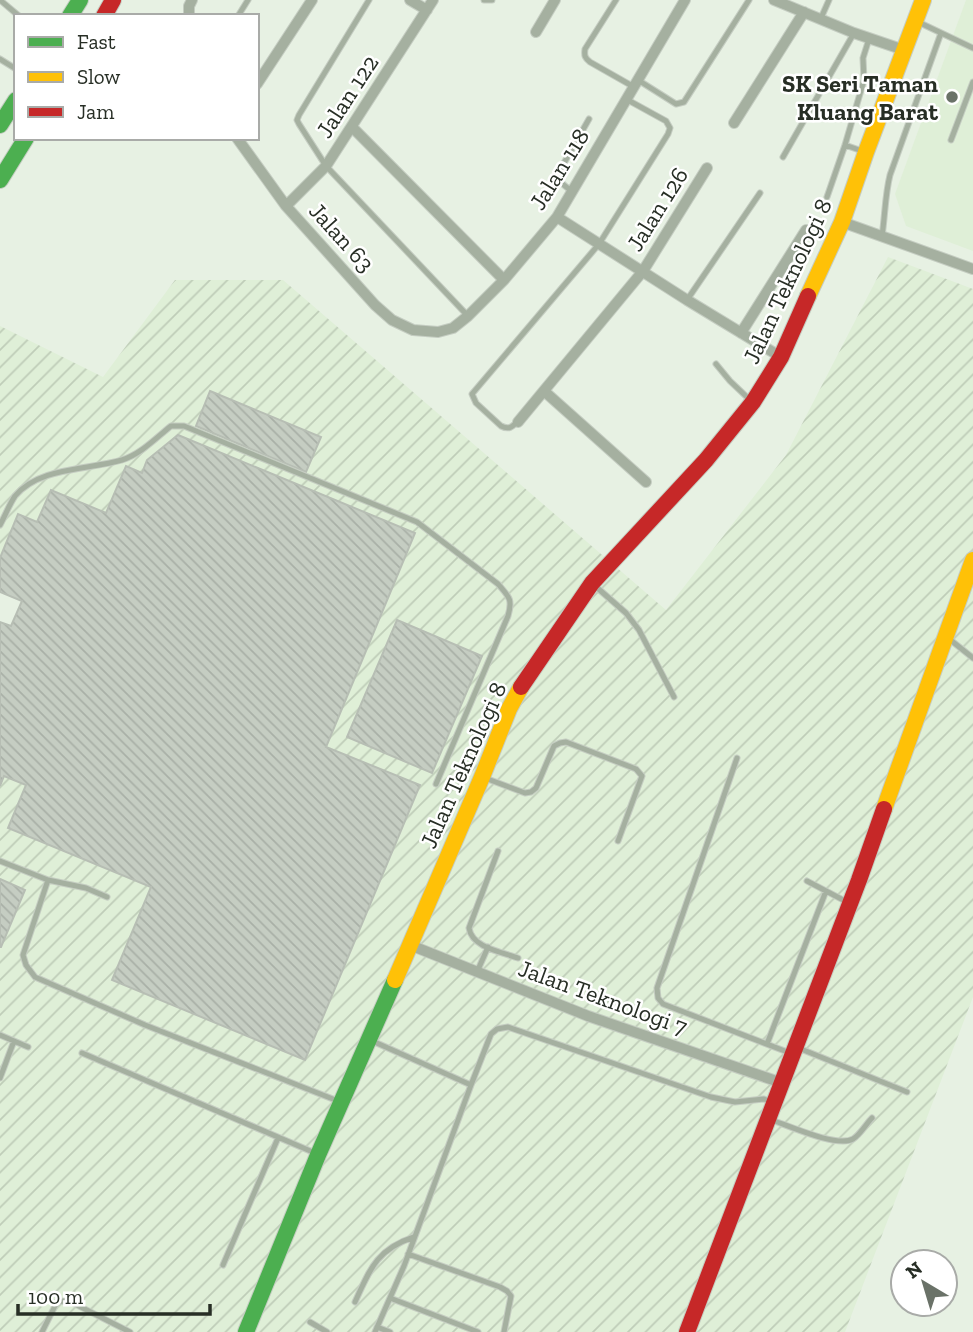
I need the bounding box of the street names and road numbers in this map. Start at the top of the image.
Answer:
street label: Jalan 122 [310,49,384,143]
street label: Jalan 118 [523,123,595,215]
street label: Jalan 126 [620,162,694,256]
street label: Jalan Teknologi 8 [736,194,838,368]
street label: Jalan 63 [303,196,381,278]
street label: Jalan Teknologi 8 [413,677,513,853]
street label: Jalan Teknologi 7 [515,953,691,1041]

